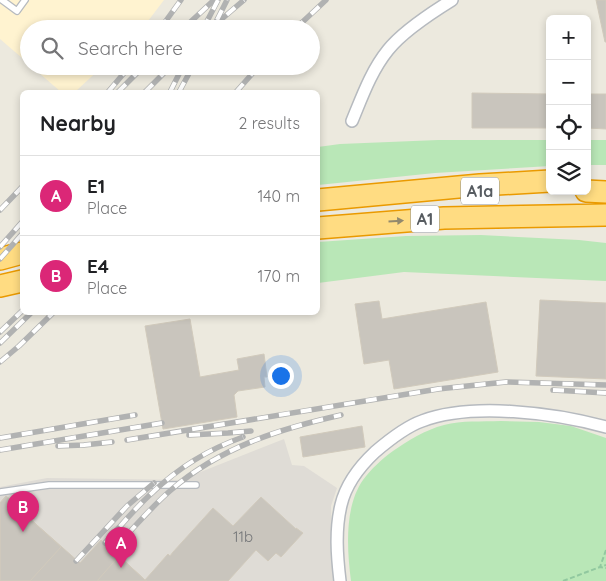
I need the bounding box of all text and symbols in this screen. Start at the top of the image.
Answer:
map controls [546,15,591,195]
button: + [546,15,591,60]
search box [20,20,320,75]
icon: search [38,34,66,62]
text: Search here [78,36,183,60]
button: − [546,60,591,105]
button: locate [546,105,591,150]
text: Nearby [40,110,116,136]
text: 2 results [238,113,300,133]
button: layers [546,150,591,195]
text: E1 [87,174,105,198]
road number: A1a [461,178,499,205]
text: A [51,186,61,206]
text: 140 m [257,186,300,206]
text: Place [87,198,127,218]
road number: A1 [411,205,439,232]
one-way arrow [388,217,404,225]
text: E4 [87,254,109,278]
text: B [51,266,61,286]
text: 170 m [257,266,300,286]
text: Place [87,278,127,298]
your location [268,363,294,389]
pin: B [7,491,39,532]
pin: A [105,527,137,568]
house number: 11b [233,527,253,546]

